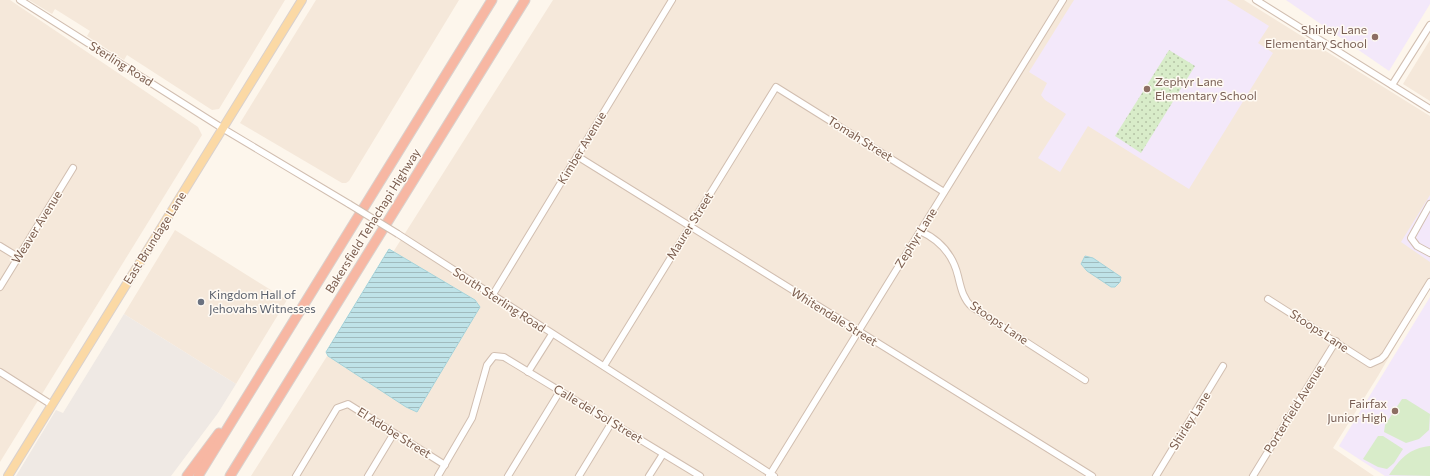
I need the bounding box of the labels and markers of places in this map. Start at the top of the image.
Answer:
place label: Shirley Lane Elementary School [1265,22,1367,50]
marker: Shirley Lane Elementary School [1370,32,1380,42]
place label: Zephyr Lane Elementary School [1155,74,1257,102]
marker: Zephyr Lane Elementary School [1142,84,1152,94]
place label: Kingdom Hall of Jehovahs Witnesses [209,287,316,316]
marker: Kingdom Hall of Jehovahs Witnesses [196,297,206,307]
place label: Fairfax Junior High [1327,396,1388,425]
marker: Fairfax Junior High [1390,406,1400,416]

